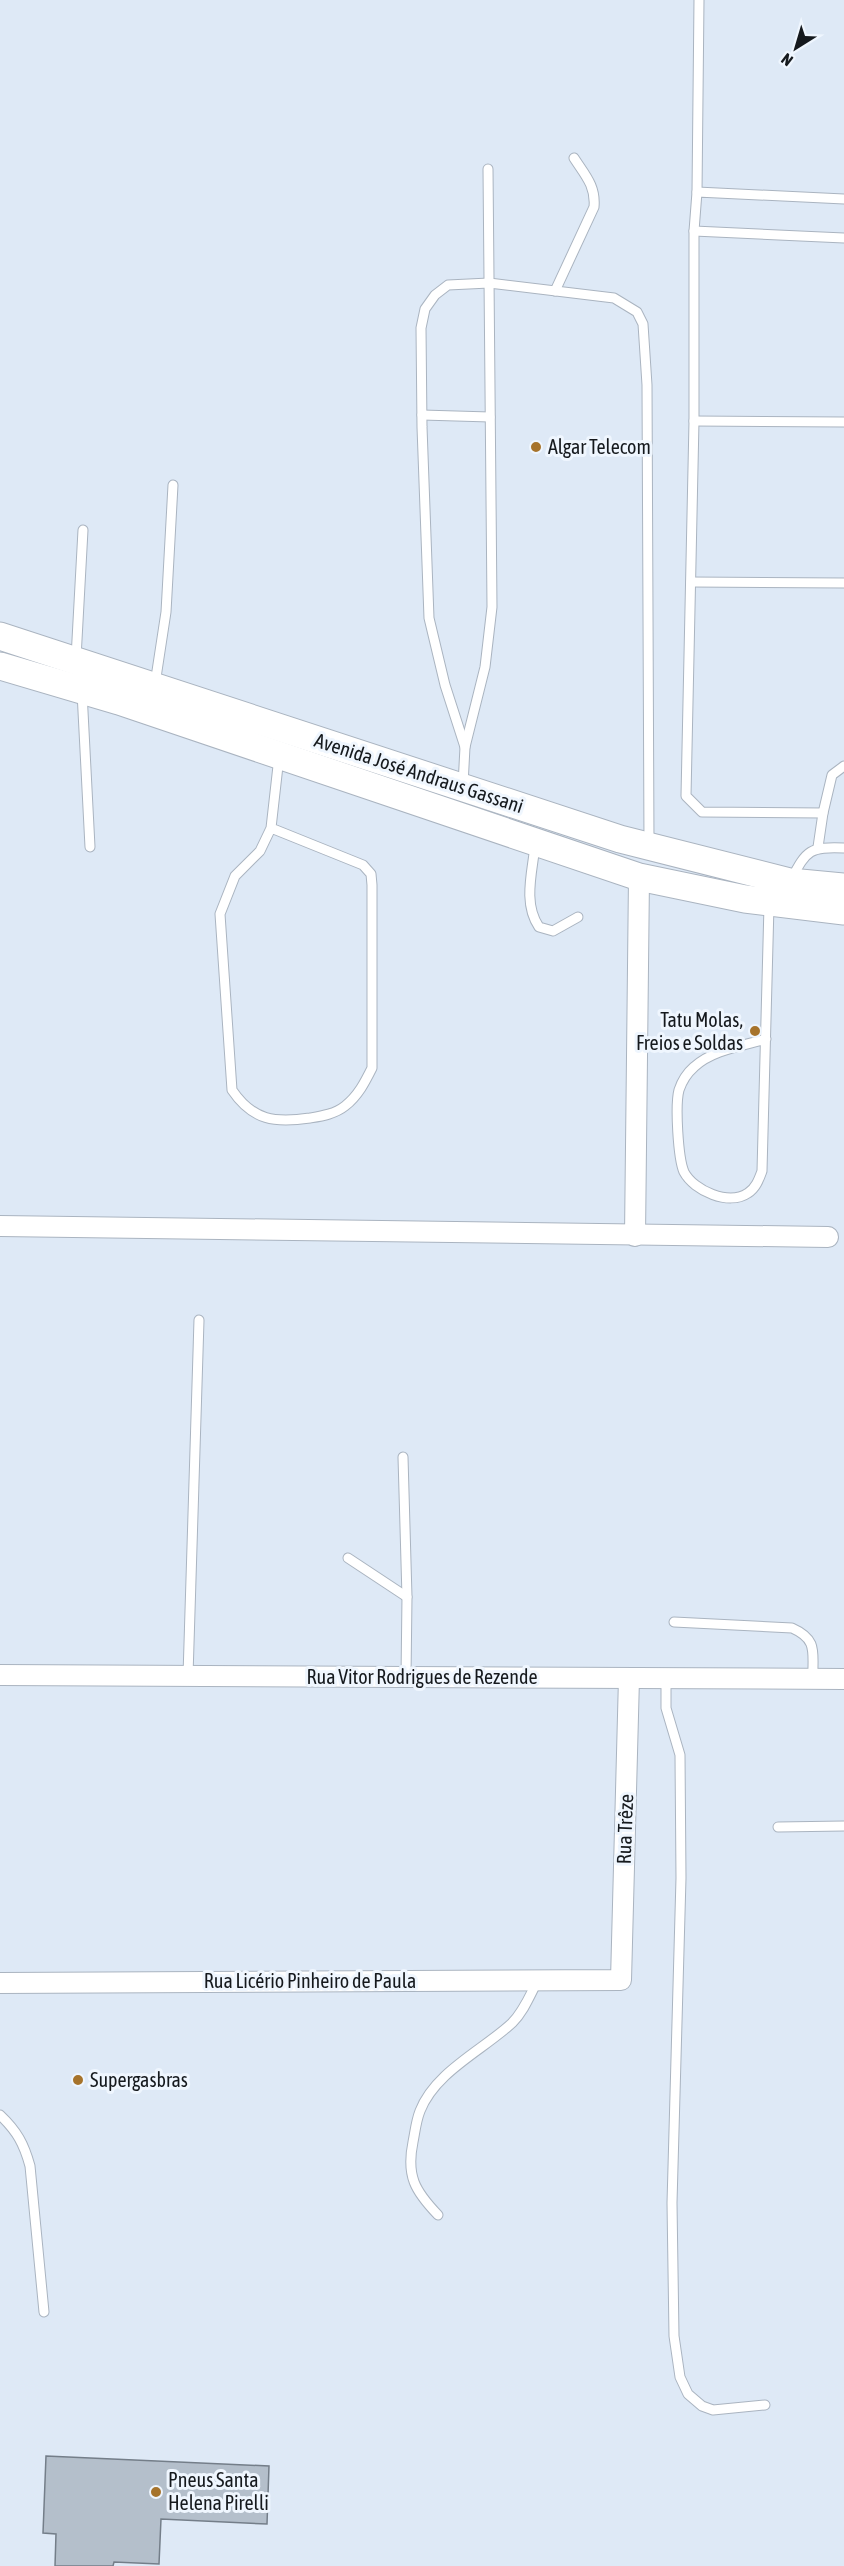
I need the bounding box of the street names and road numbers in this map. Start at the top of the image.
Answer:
street label: Avenida José Andraus Gassani [312,728,527,817]
street label: Rua Vitor Rodrigues de Rezende [307,1665,537,1688]
street label: Rua Trêze [612,1793,637,1865]
street label: Rua Licério Pinheiro de Paula [204,1969,416,1992]

